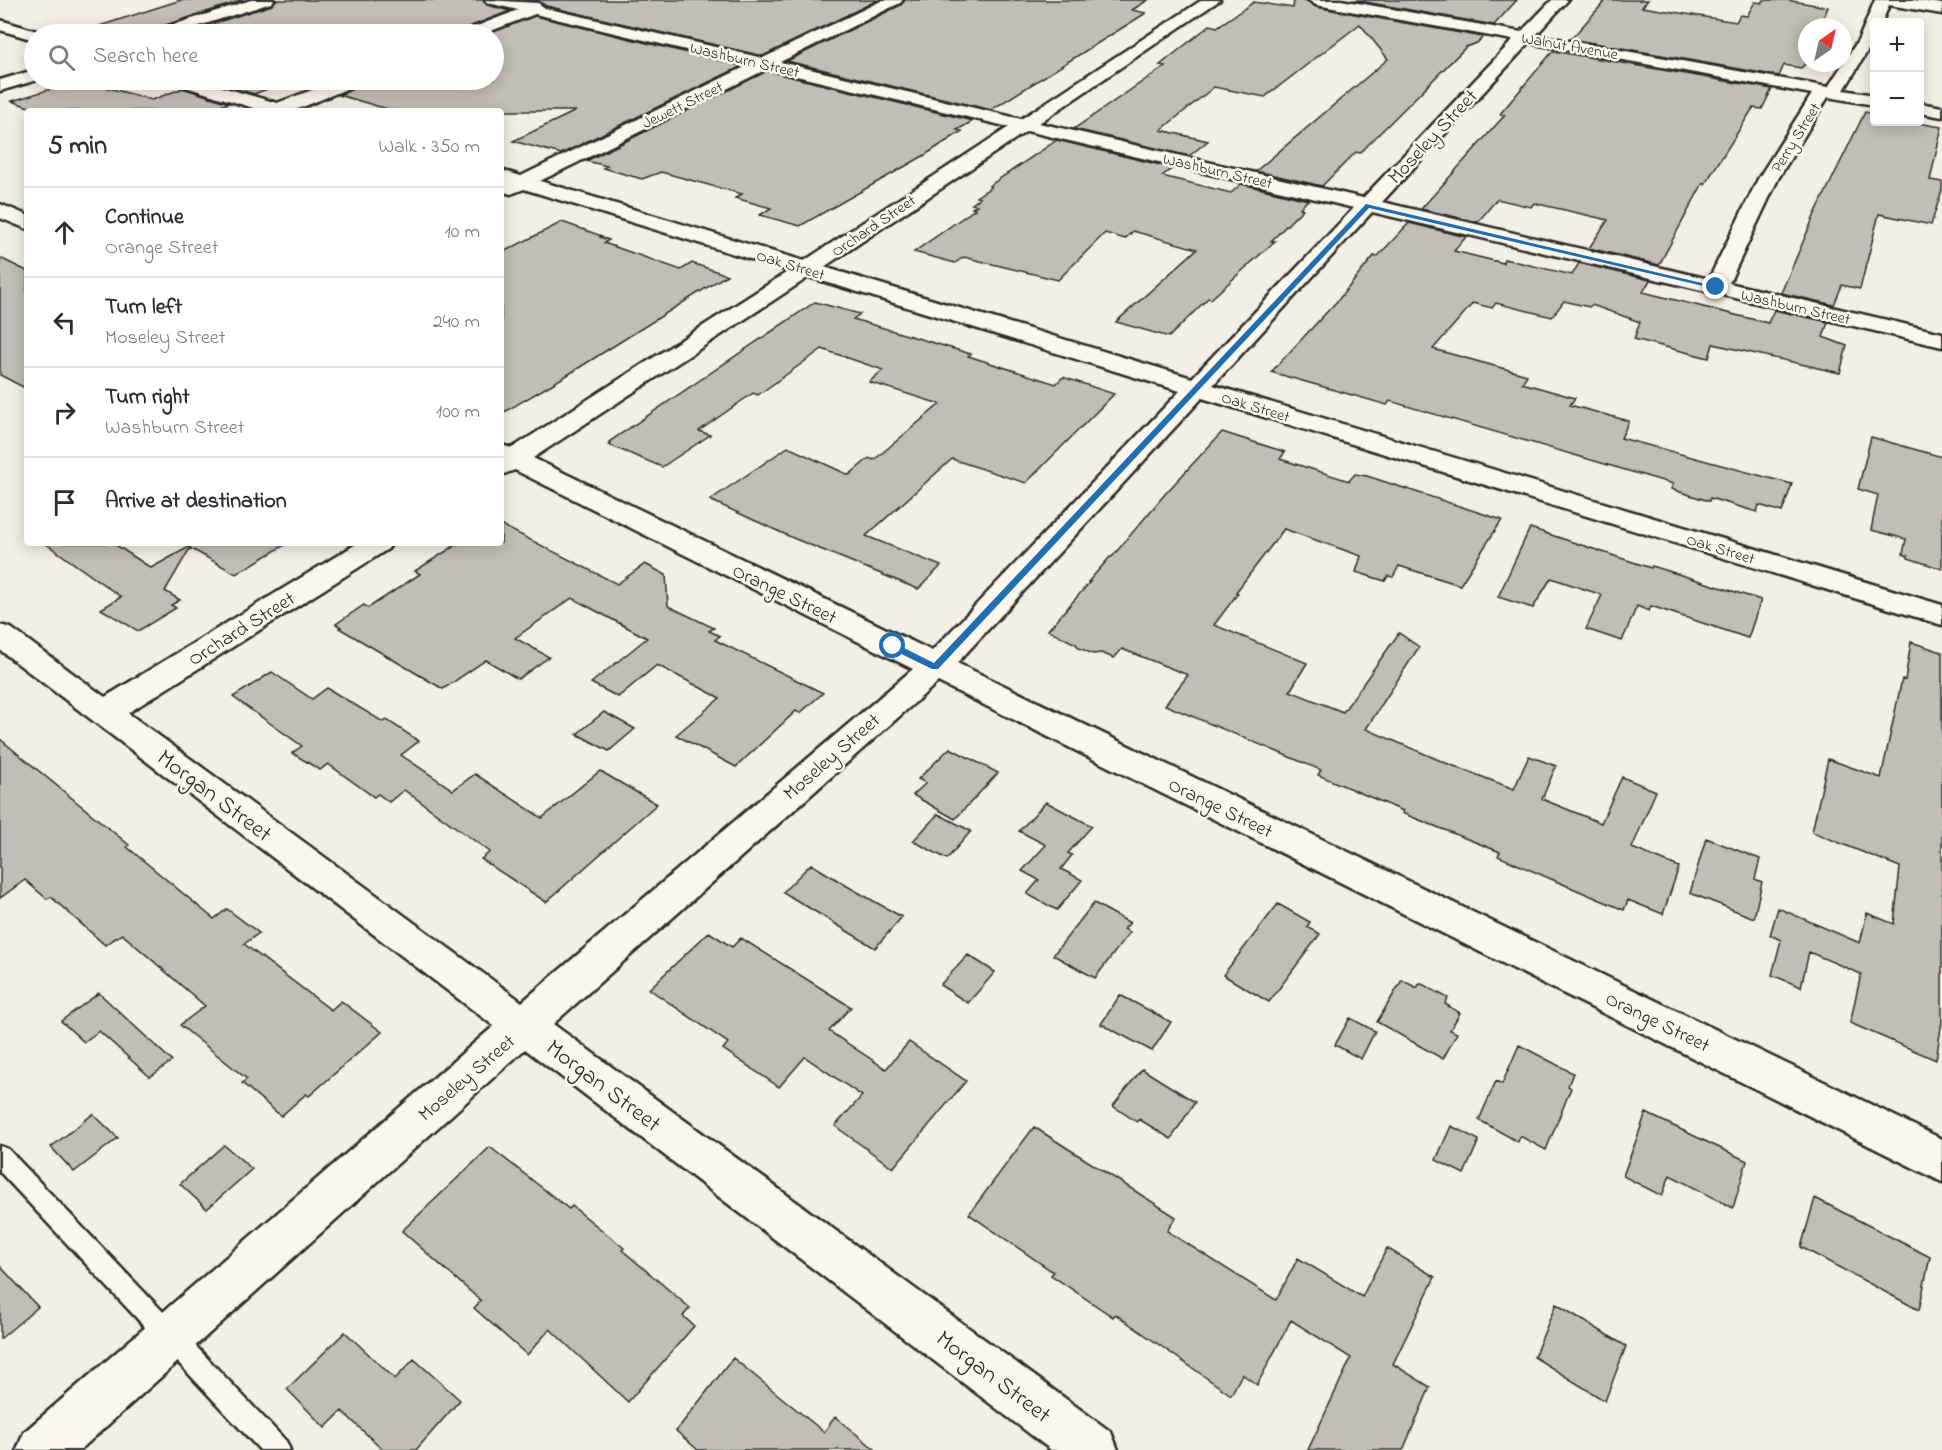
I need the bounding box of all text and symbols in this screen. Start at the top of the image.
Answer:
north arrow [1798,18,1852,72]
map controls [1870,18,1924,126]
button: + [1870,18,1924,72]
search box [24,24,504,90]
street label: Walnut Avenue [1519,27,1621,67]
street label: Washburn Street [688,37,802,85]
icon: search [45,41,78,74]
text: Search here [93,41,198,73]
button: − [1870,72,1924,126]
street label: Jewett Street [638,76,728,136]
street label: Moseley Street [1382,84,1486,192]
street label: Perry Street [1766,98,1828,178]
text: 5 min [48,128,107,166]
text: Walk · 350 m [378,133,480,162]
street label: Washburn Street [1161,148,1275,196]
street label: Orchard Street [827,189,922,264]
text: Continue [105,202,184,234]
icon: ahead [48,216,81,249]
text: 10 m [444,218,480,247]
text: Orange Street [105,234,218,263]
street label: Oak Street [753,244,828,288]
route end [1702,273,1728,299]
street label: Washburn Street [1739,284,1853,332]
text: Turn left [105,292,182,324]
icon: left [48,306,81,339]
text: 240 m [433,308,480,337]
text: Moseley Street [105,324,226,353]
text: Turn right [105,382,190,414]
street label: Oak Street [1218,386,1293,430]
icon: right [48,396,81,429]
text: 100 m [436,398,480,427]
text: Washburn Street [105,414,244,443]
icon: arrive [48,486,81,519]
text: Arrive at destination [105,486,287,518]
street label: Oak Street [1683,528,1758,572]
street label: Orange Street [726,557,841,634]
street label: Orchard Street [183,586,302,675]
route start [879,632,905,658]
street label: Moseley Street [778,707,888,808]
street label: Morgan Street [148,742,279,852]
street label: Orange Street [1162,771,1277,848]
street label: Orange Street [1599,985,1714,1062]
street label: Moseley Street [413,1028,523,1129]
street label: Morgan Street [537,1032,668,1142]
street label: Morgan Street [927,1323,1058,1433]

